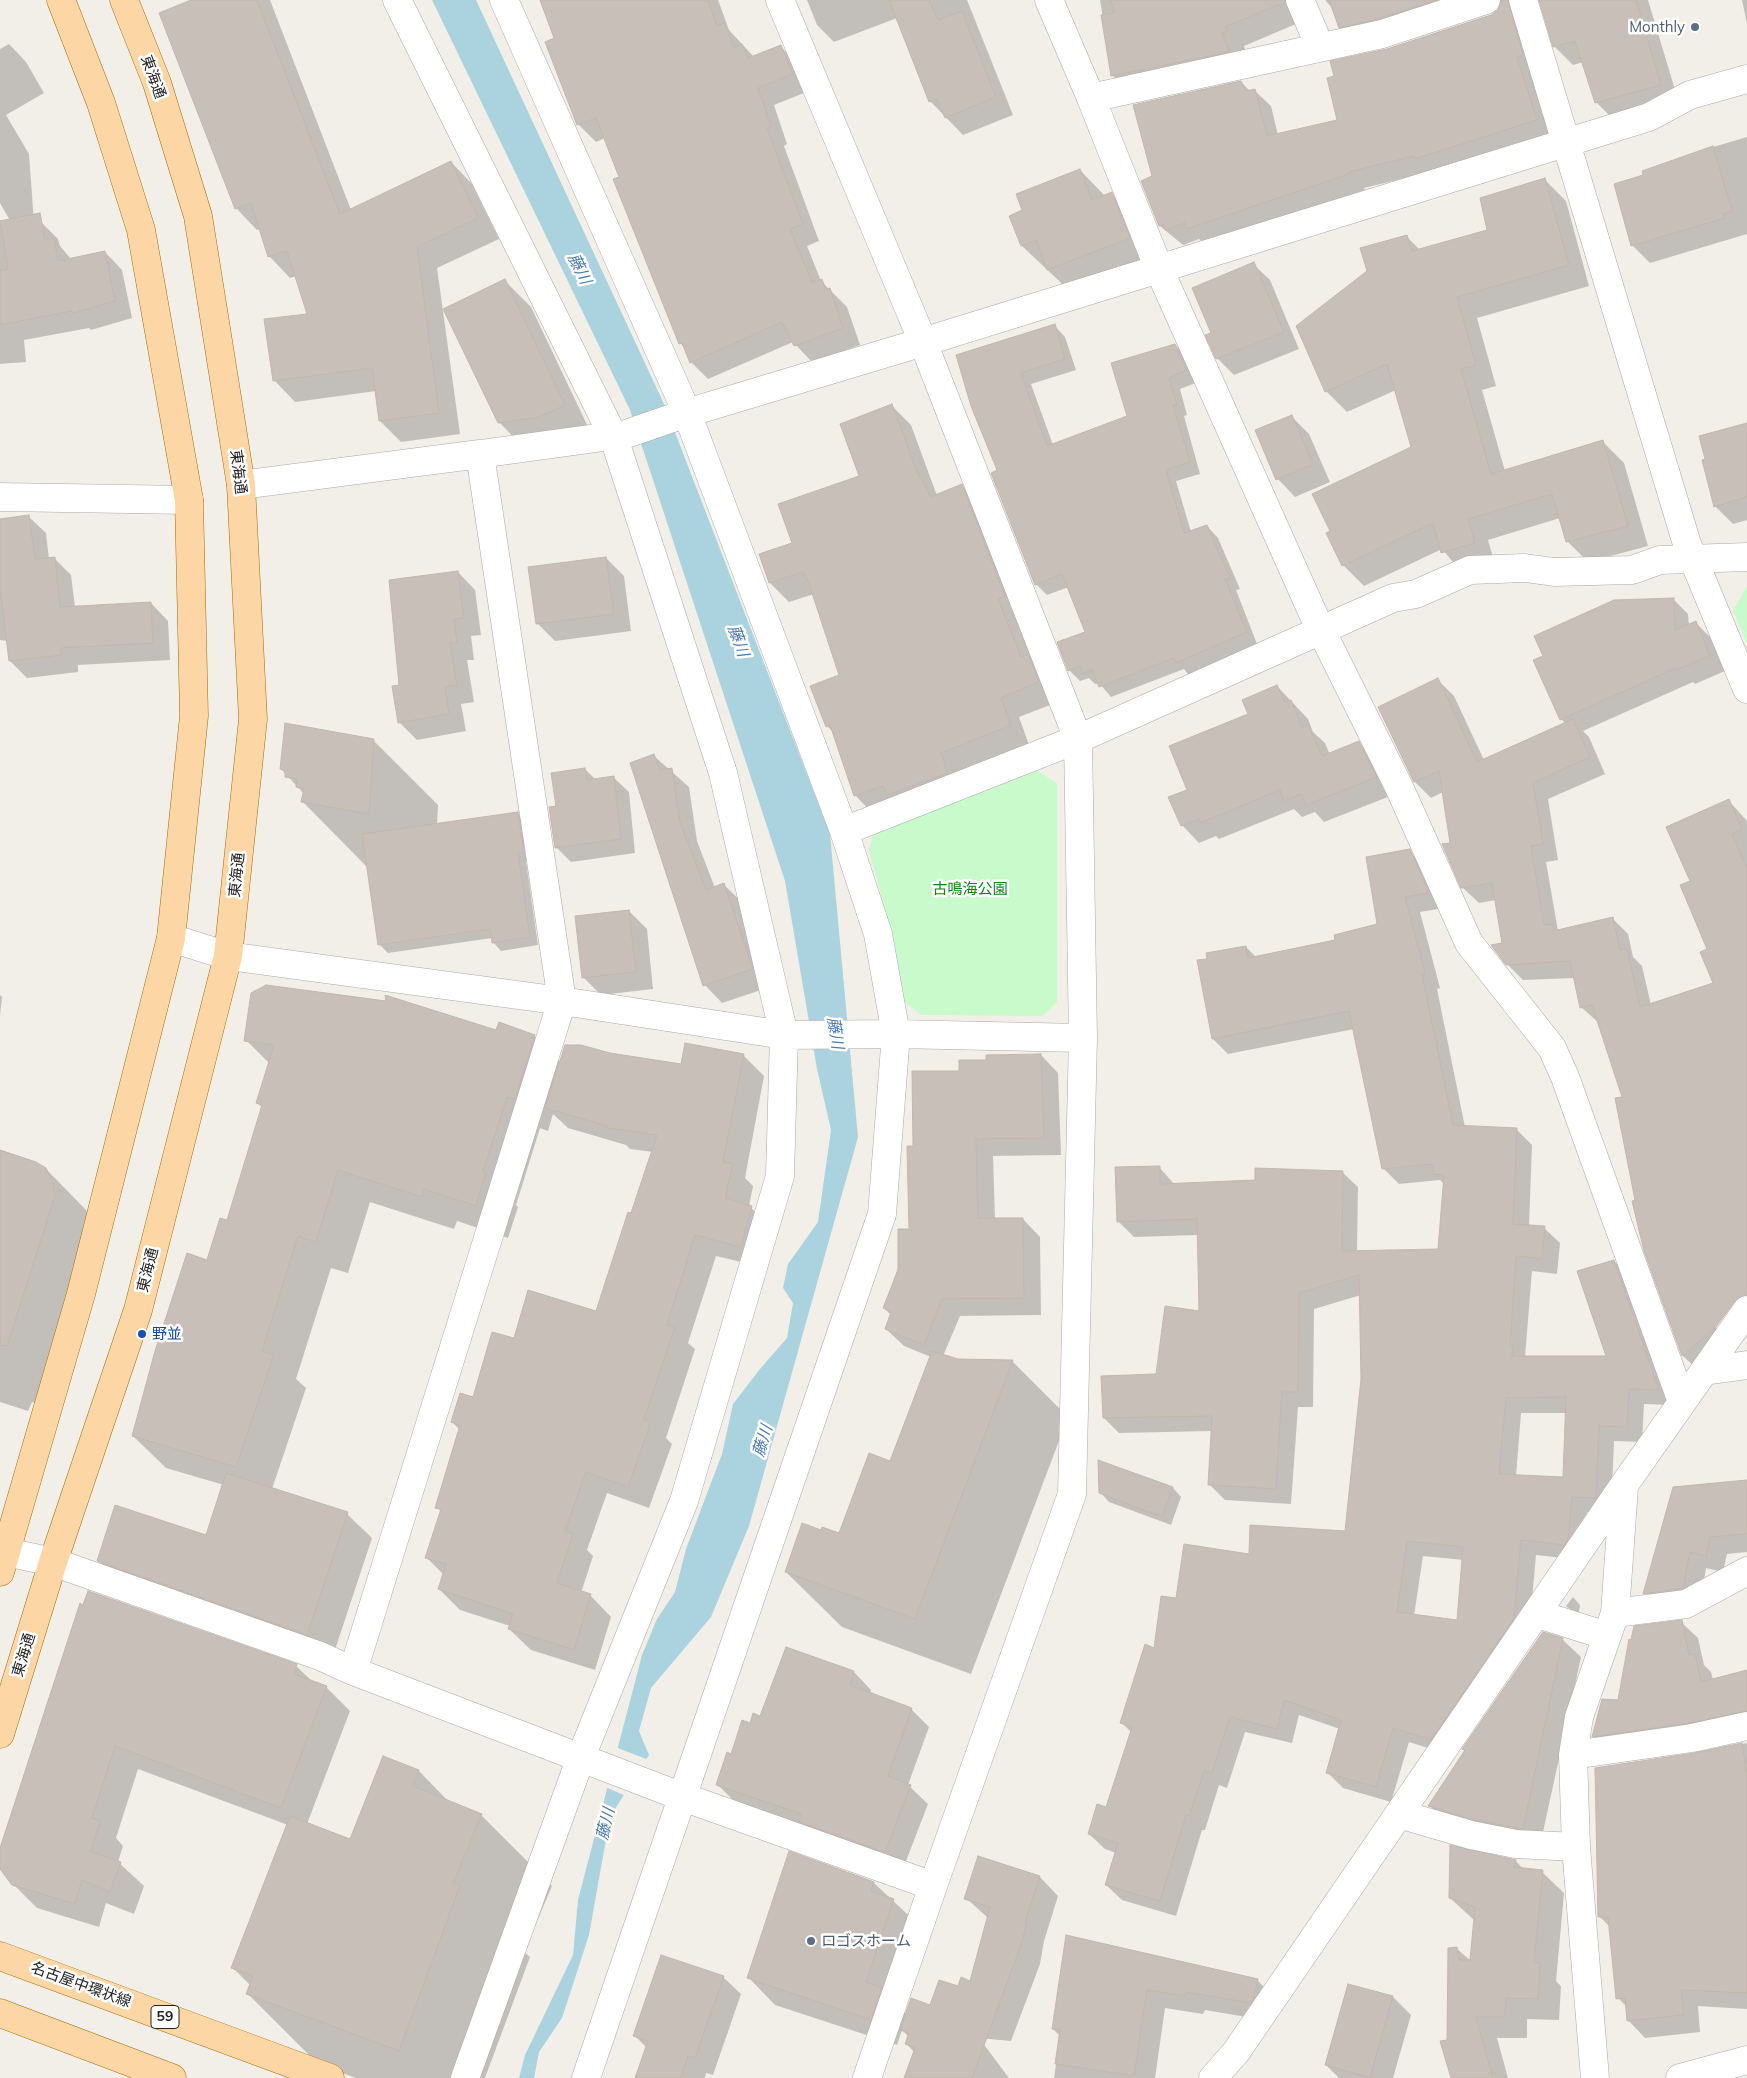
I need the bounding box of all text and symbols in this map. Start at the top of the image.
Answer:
place label: Monthly [1629,18,1685,36]
marker: Monthly [1689,21,1701,33]
street label: 東海通 [137,53,169,101]
water label: 藤川 [563,250,595,288]
street label: 東海通 [226,449,250,495]
water label: 藤川 [724,623,752,659]
street label: 東海通 [226,852,248,898]
park label: 古鳴海公園 [933,880,1007,898]
water label: 藤川 [823,1016,847,1050]
street label: 東海通 [134,1246,162,1294]
place label: 野並 [152,1325,182,1343]
marker: 野並 [136,1328,148,1340]
water label: 藤川 [749,1423,777,1459]
street label: 東海通 [9,1631,39,1679]
water label: 藤川 [593,1806,619,1842]
place label: ロゴスホーム [821,1932,911,1950]
marker: ロゴスホーム [805,1935,817,1947]
street label: 名古屋中環状線 [29,1959,133,2011]
road number: 59 [151,2005,179,2028]

